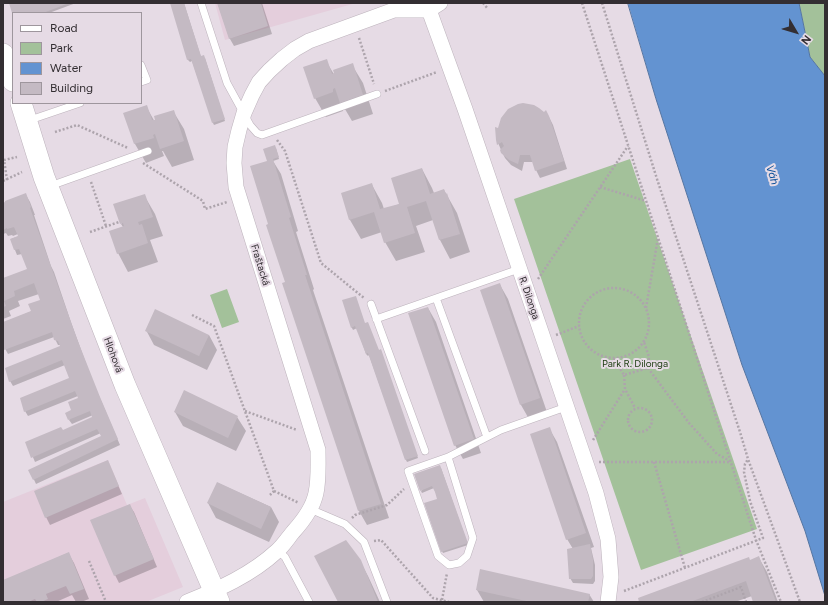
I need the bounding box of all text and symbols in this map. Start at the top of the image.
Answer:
legend [12,12,142,104]
north arrow [776,12,816,52]
text: Road [50,21,78,35]
text: N [798,32,814,47]
text: Park [50,41,73,55]
text: Water [50,61,82,75]
text: Building [50,81,93,95]
water label: Váh [763,164,781,186]
street label: Fraštacká [248,243,272,287]
street label: R. Dilonga [516,275,542,321]
street label: Hlohová [101,336,125,374]
park label: Park R. Dilonga [602,358,668,370]

